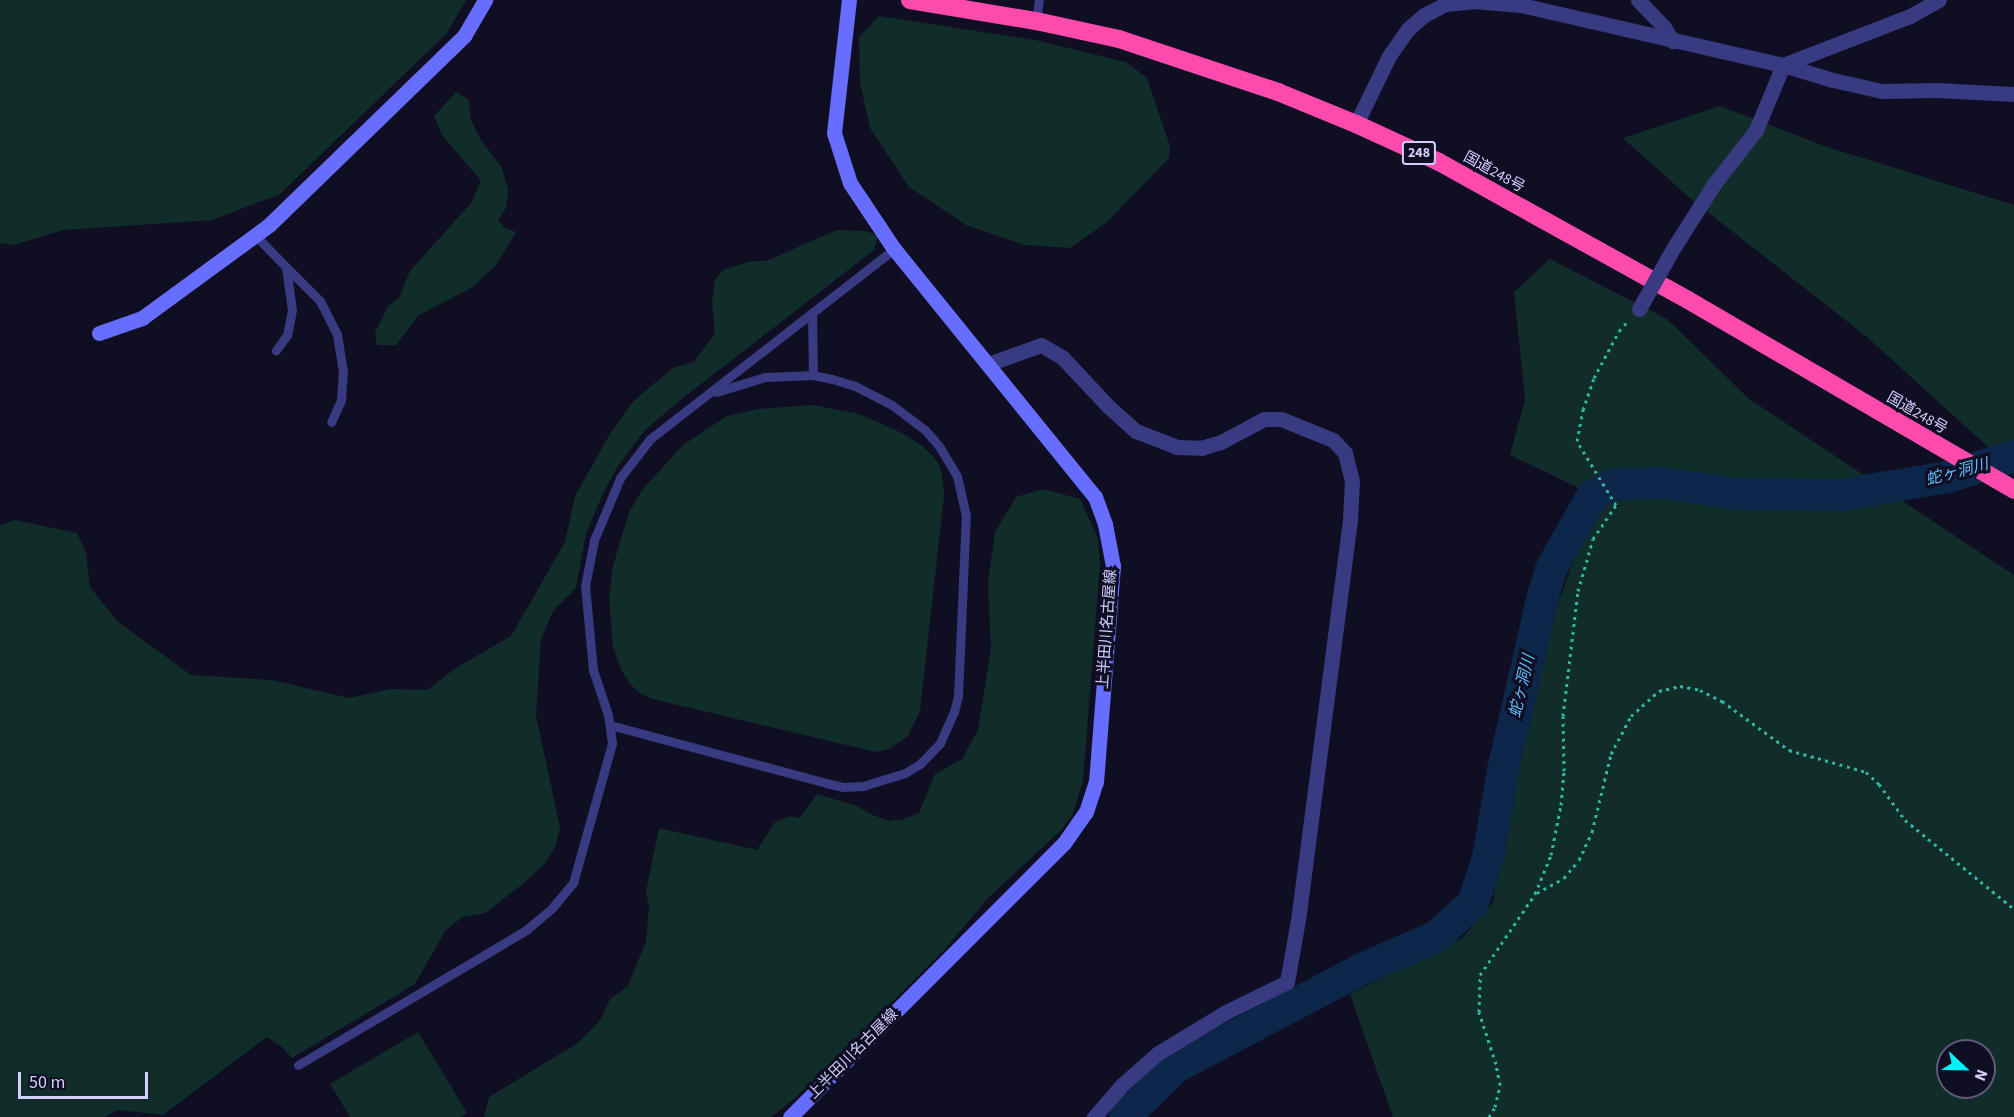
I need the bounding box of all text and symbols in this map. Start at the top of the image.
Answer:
road number: 248 [1401,142,1437,164]
street label: 国道248号 [1460,148,1528,196]
street label: 国道248号 [1883,388,1951,438]
water label: 蛇ヶ洞川 [1924,454,1990,490]
street label: 上半田川名古屋線 [1094,569,1120,689]
water label: 蛇ヶ洞川 [1505,653,1539,719]
street label: 上半田川名古屋線 [804,1005,902,1103]
north arrow [1936,1039,1996,1099]
scale bar [21,1060,152,1098]
text: N [1969,1066,1993,1084]
text: 50 m [29,1070,65,1095]

